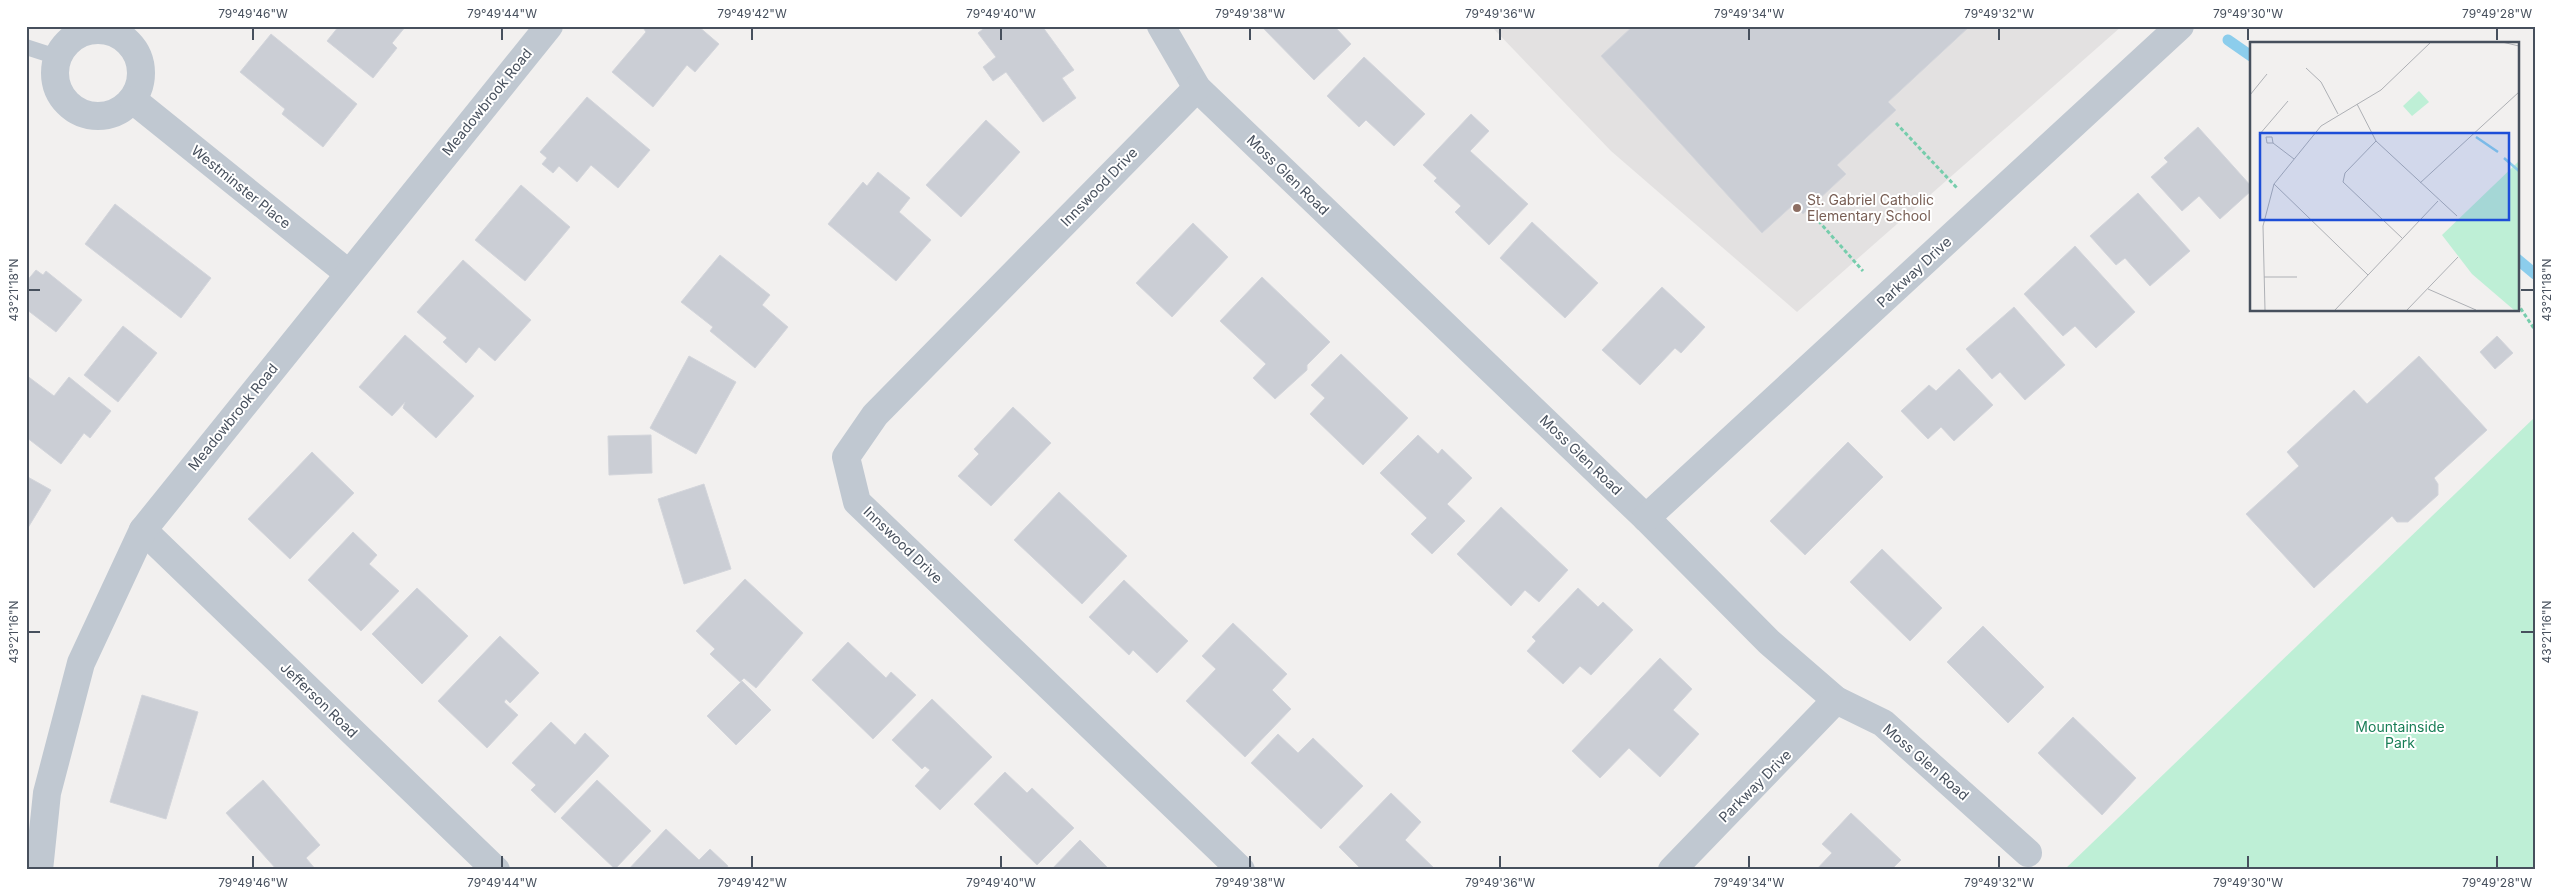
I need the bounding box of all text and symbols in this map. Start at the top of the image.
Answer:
text: 79°49'46"W [218,6,288,21]
text: 79°49'44"W [467,6,537,21]
text: 79°49'42"W [717,6,787,21]
text: 79°49'40"W [966,6,1036,21]
text: 79°49'38"W [1215,6,1285,21]
text: 79°49'36"W [1465,6,1535,21]
text: 79°49'34"W [1714,6,1784,21]
text: 79°49'32"W [1964,6,2034,21]
text: 79°49'30"W [2213,6,2283,21]
text: 79°49'28"W [2462,6,2532,21]
inset map [2250,42,2518,311]
street label: Meadowbrook Road [438,45,535,159]
street label: Moss Glen Road [1244,131,1333,218]
street label: Westminster Place [188,141,294,232]
street label: Innswood Drive [1057,144,1141,230]
place label: St. Gabriel Catholic Elementary School [1807,191,1934,224]
marker: St. Gabriel Catholic Elementary School [1791,202,1803,214]
street label: Parkway Drive [1873,233,1954,310]
text: 43°21'18"N [6,258,21,322]
text: 43°21'18"N [2539,258,2554,322]
street label: Meadowbrook Road [184,360,281,474]
street label: Moss Glen Road [1537,411,1626,498]
street label: Innswood Drive [860,503,946,587]
text: 43°21'16"N [6,600,21,664]
text: 43°21'16"N [2539,600,2554,664]
street label: Jefferson Road [277,659,361,741]
park label: Mountainside Park [2355,718,2445,751]
street label: Moss Glen Road [1880,720,1973,803]
street label: Parkway Drive [1715,746,1794,825]
text: 79°49'46"W [218,875,288,890]
text: 79°49'44"W [467,875,537,890]
text: 79°49'42"W [717,875,787,890]
text: 79°49'40"W [966,875,1036,890]
text: 79°49'38"W [1215,875,1285,890]
text: 79°49'36"W [1465,875,1535,890]
text: 79°49'34"W [1714,875,1784,890]
text: 79°49'32"W [1964,875,2034,890]
text: 79°49'30"W [2213,875,2283,890]
text: 79°49'28"W [2462,875,2532,890]

